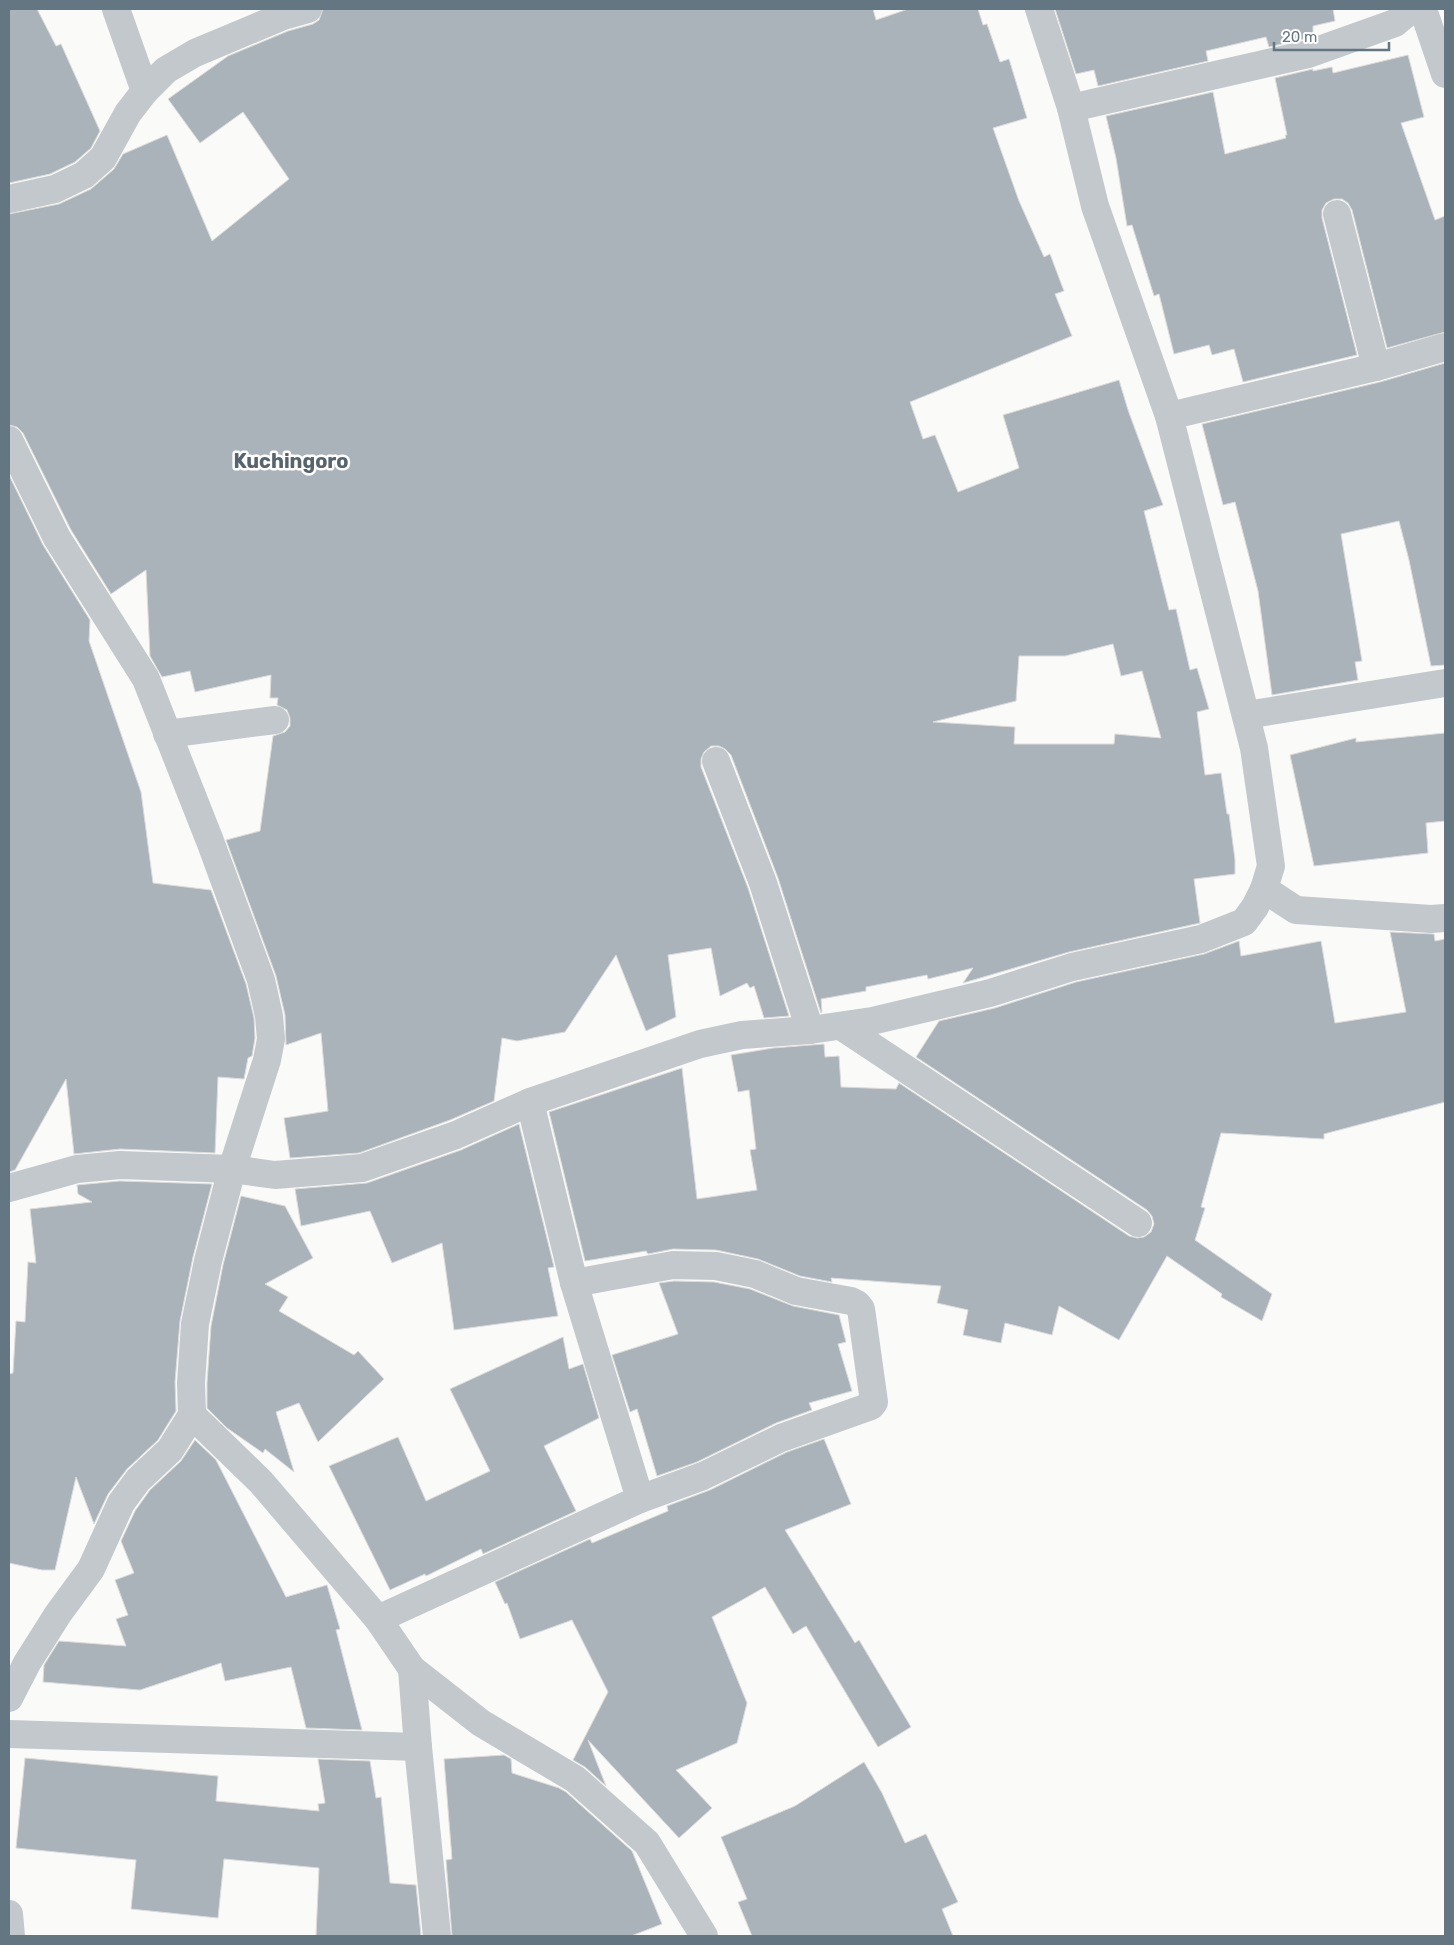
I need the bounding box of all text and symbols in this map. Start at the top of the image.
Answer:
scale bar [1274,20,1389,52]
text: 20 m [1282,28,1317,46]
district label: Kuchingoro [233,449,349,473]

